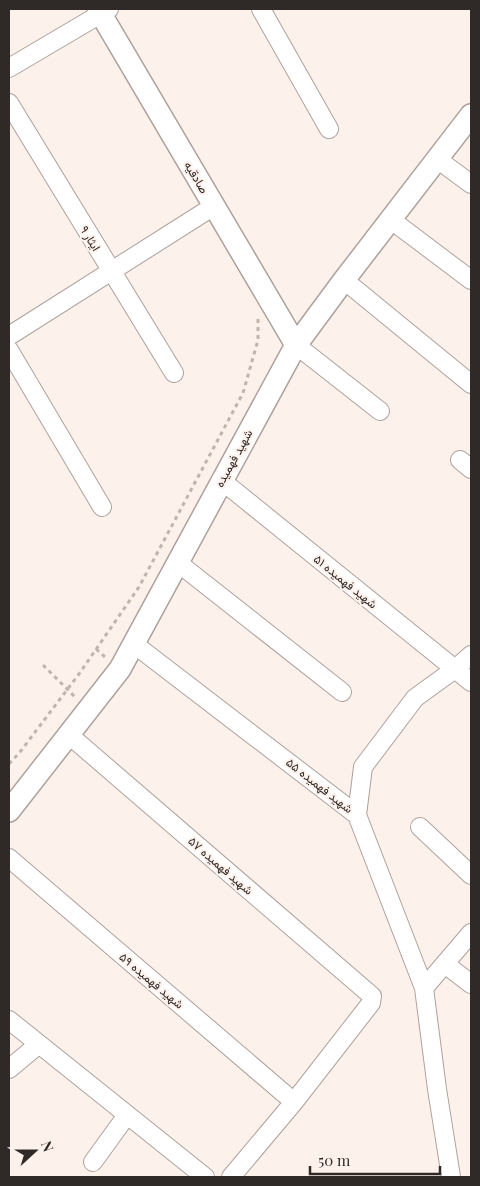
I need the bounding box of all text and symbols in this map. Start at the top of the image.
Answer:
street label: صادقیه [181,158,213,196]
street label: ایثار ۹ [76,222,105,254]
street label: شهید فهمیده [211,426,256,490]
street label: شهید فهمیده ۵۱ [310,550,381,612]
street label: شهید فهمیده ۵۵ [283,754,357,817]
street label: شهید فهمیده ۵۷ [185,832,257,898]
street label: شهید فهمیده ۵۹ [116,948,188,1013]
north arrow [10,1126,60,1176]
text: N [37,1138,58,1154]
scale bar [310,1144,440,1176]
text: 50 m [318,1150,351,1170]

